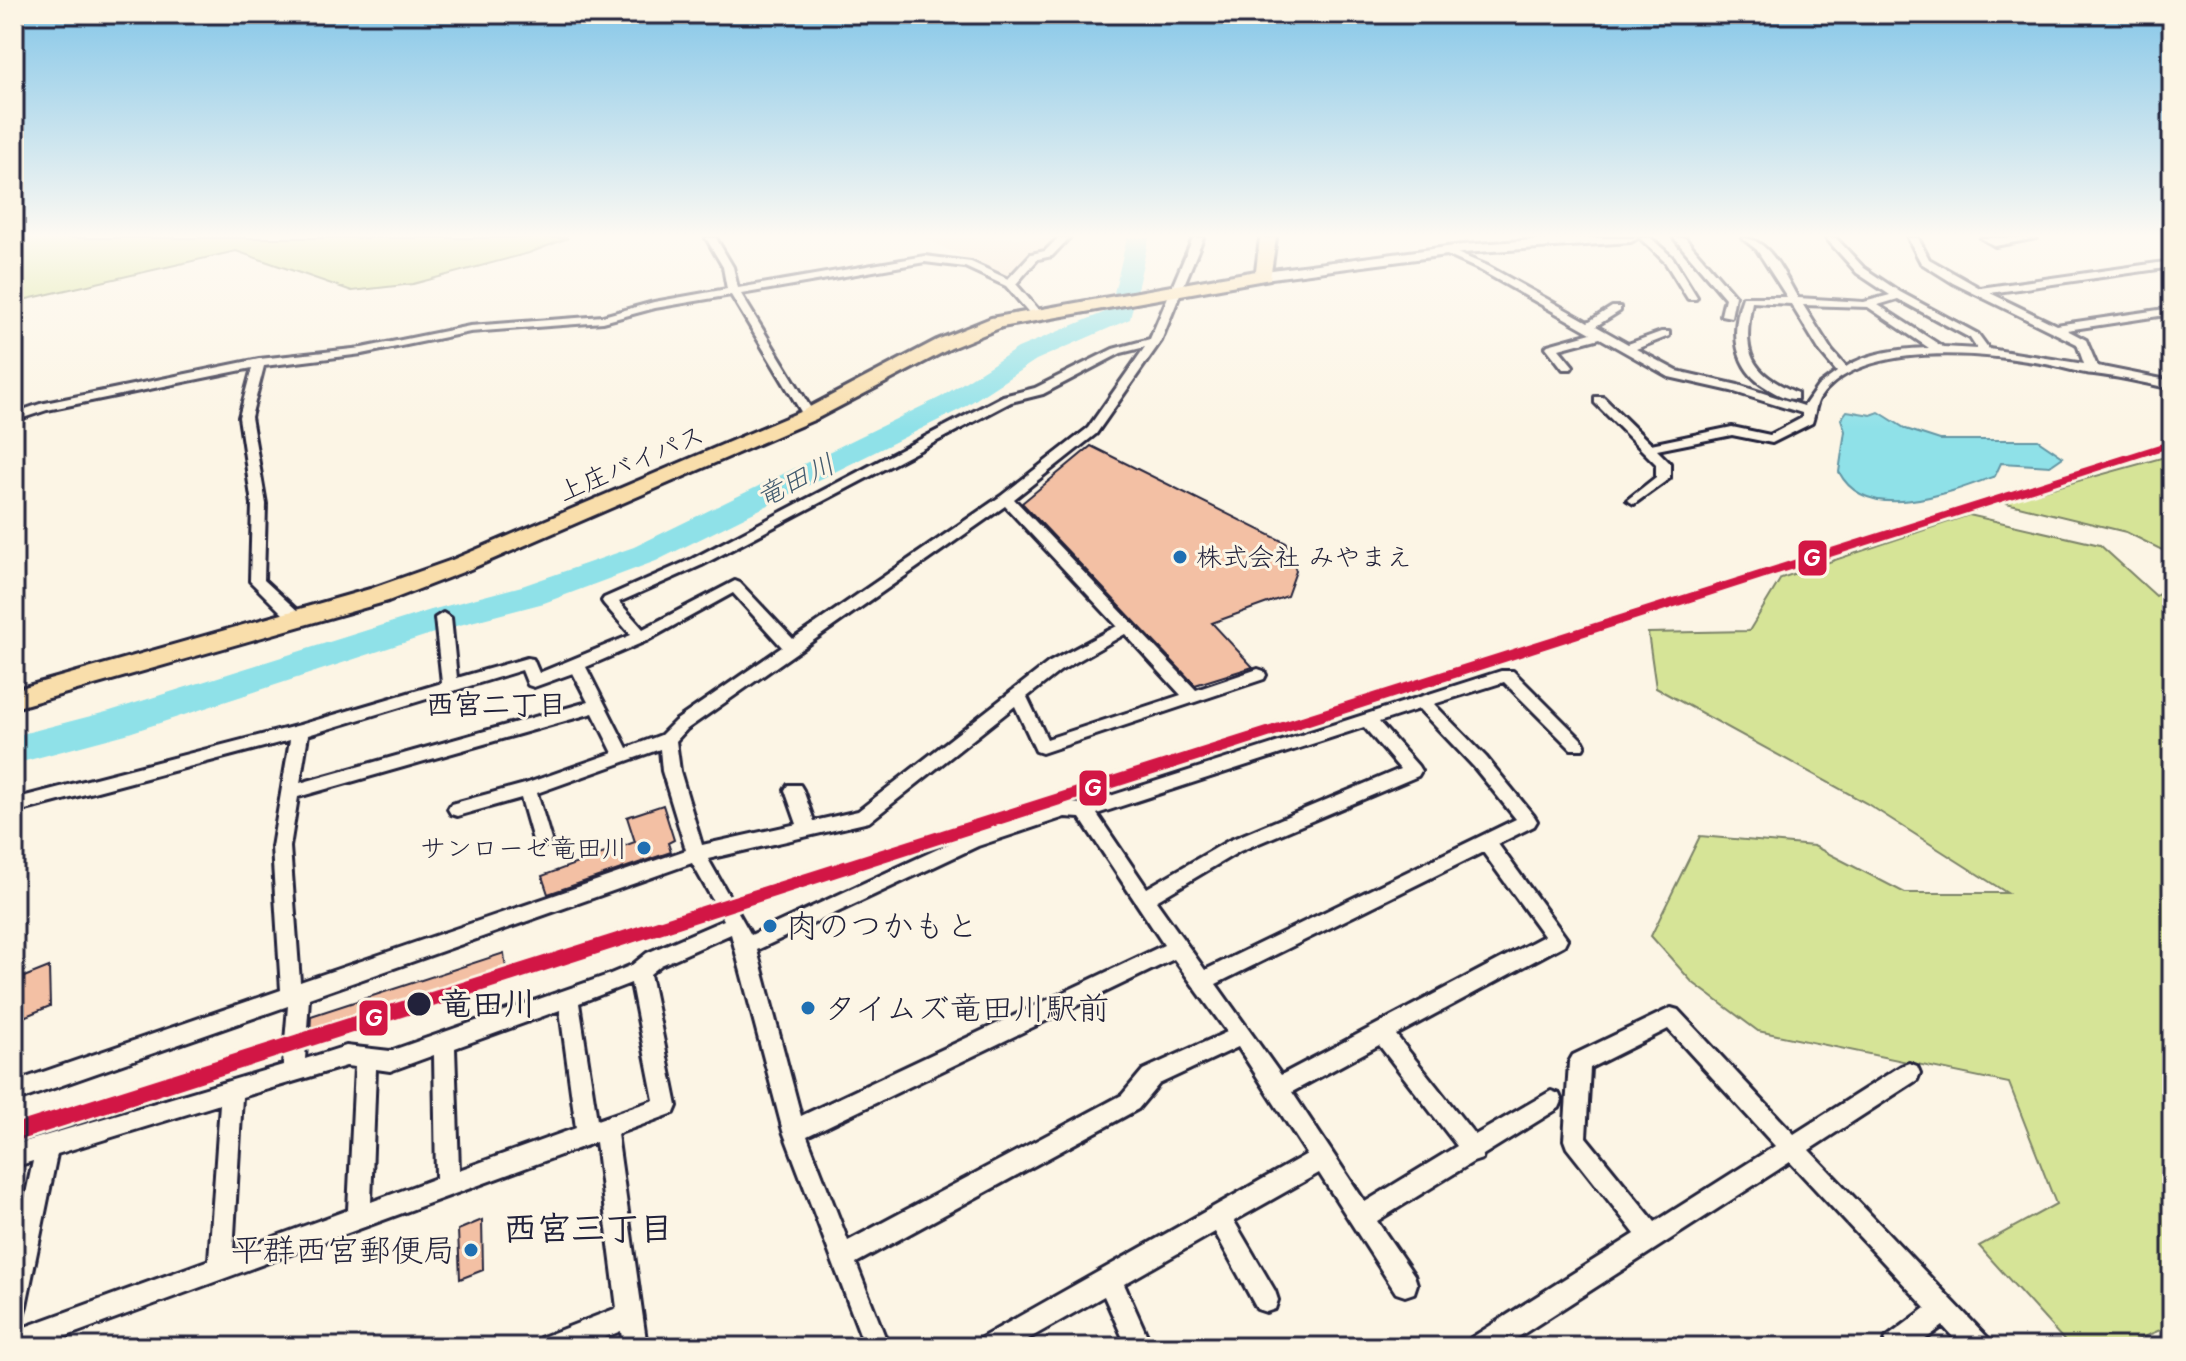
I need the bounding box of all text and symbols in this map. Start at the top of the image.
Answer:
street label: 上庄バイパス [551,413,710,510]
water label: 竜田川 [747,441,842,516]
place label: 株式会社 みやまえ [1196,536,1412,575]
line badge: G [1797,539,1828,577]
text: G [1803,540,1821,573]
marker: 株式会社 みやまえ [1171,548,1189,566]
district label: 西宮二丁目 [426,681,566,724]
line badge: G [1078,769,1108,807]
text: G [1084,770,1102,803]
place label: サンローゼ竜田川 [420,827,628,866]
marker: サンローゼ竜田川 [635,839,653,857]
place label: 肉のつかもと [786,900,978,948]
marker: 肉のつかもと [761,917,779,935]
place label: 竜田川 [440,978,536,1026]
place label: タイムズ竜田川駅前 [824,982,1109,1030]
marker: 竜田川 [405,990,433,1018]
line badge: G [358,999,389,1037]
marker: タイムズ竜田川駅前 [799,999,817,1017]
text: G [365,1000,383,1033]
district label: 西宮三丁目 [503,1200,673,1252]
place label: 平群西宮郵便局 [231,1224,455,1272]
marker: 平群西宮郵便局 [462,1241,480,1259]

